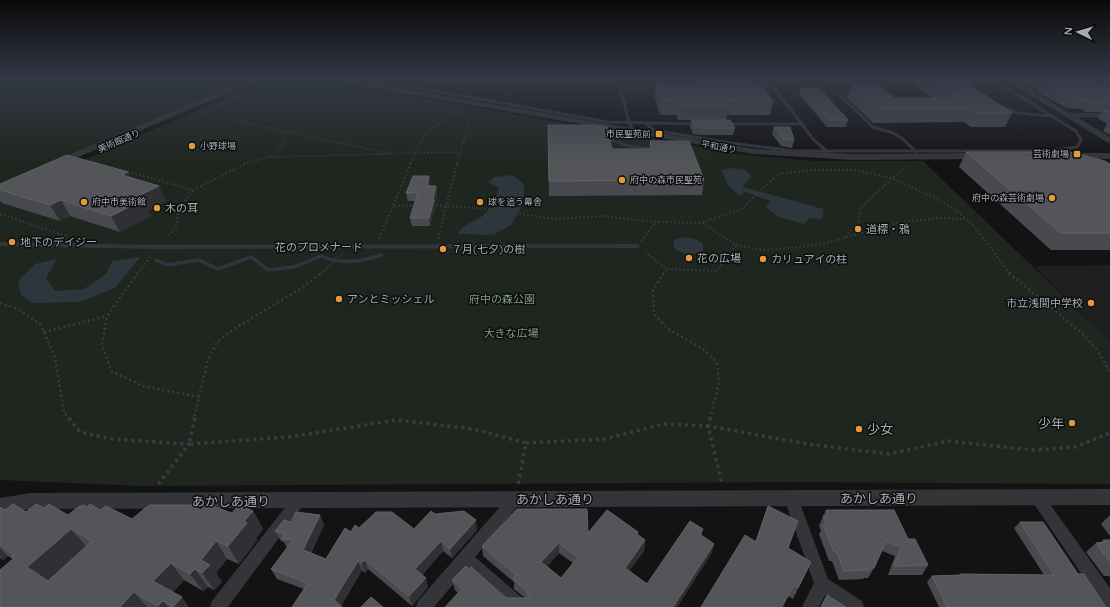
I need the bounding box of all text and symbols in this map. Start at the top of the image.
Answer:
north arrow [1058,12,1098,52]
text: N [1061,26,1075,36]
street label: 美術館通り [96,127,142,154]
place label: 市民聖苑前 [606,128,651,139]
marker: 市民聖苑前 [654,129,664,139]
street label: 平和通り [700,138,738,155]
place label: 小野球場 [200,140,236,151]
marker: 小野球場 [187,141,197,151]
place label: 芸術劇場 [1033,148,1069,159]
marker: 芸術劇場 [1072,149,1082,159]
place label: 府中の森市民聖苑 [630,174,702,185]
marker: 府中の森市民聖苑 [617,175,627,185]
place label: 府中の森芸術劇場 [972,192,1044,203]
marker: 府中の森芸術劇場 [1047,193,1057,203]
place label: 府中市美術館 [92,196,146,207]
place label: 球を追う幕舎 [488,196,542,207]
marker: 府中市美術館 [79,197,89,207]
marker: 球を追う幕舎 [475,197,485,207]
place label: 木の耳 [165,201,198,215]
marker: 木の耳 [152,203,162,213]
place label: 道標・鴉 [866,222,910,236]
marker: 道標・鴉 [853,224,863,234]
place label: 地下のデイジー [20,235,97,249]
marker: 地下のデイジー [7,237,17,247]
street label: 花のプロメナード [275,240,363,254]
place label: ７月(七夕)の樹 [451,242,525,256]
marker: ７月(七夕)の樹 [438,244,448,254]
place label: 花の広場 [697,251,741,265]
place label: カリュアイの柱 [771,252,847,266]
marker: 花の広場 [684,253,694,263]
marker: カリュアイの柱 [758,254,768,264]
place label: アンとミッシェル [347,292,435,306]
park label: 府中の森公園 [469,292,535,306]
marker: アンとミッシェル [334,294,344,304]
place label: 市立浅間中学校 [1006,296,1083,310]
marker: 市立浅間中学校 [1086,298,1096,308]
park label: 大きな広場 [484,326,539,340]
place label: 少年 [1038,415,1064,431]
marker: 少年 [1067,418,1077,428]
place label: 少女 [867,421,893,437]
marker: 少女 [854,424,864,434]
street label: あかしあ通り [840,490,918,506]
street label: あかしあ通り [516,491,594,507]
street label: あかしあ通り [192,493,270,509]

